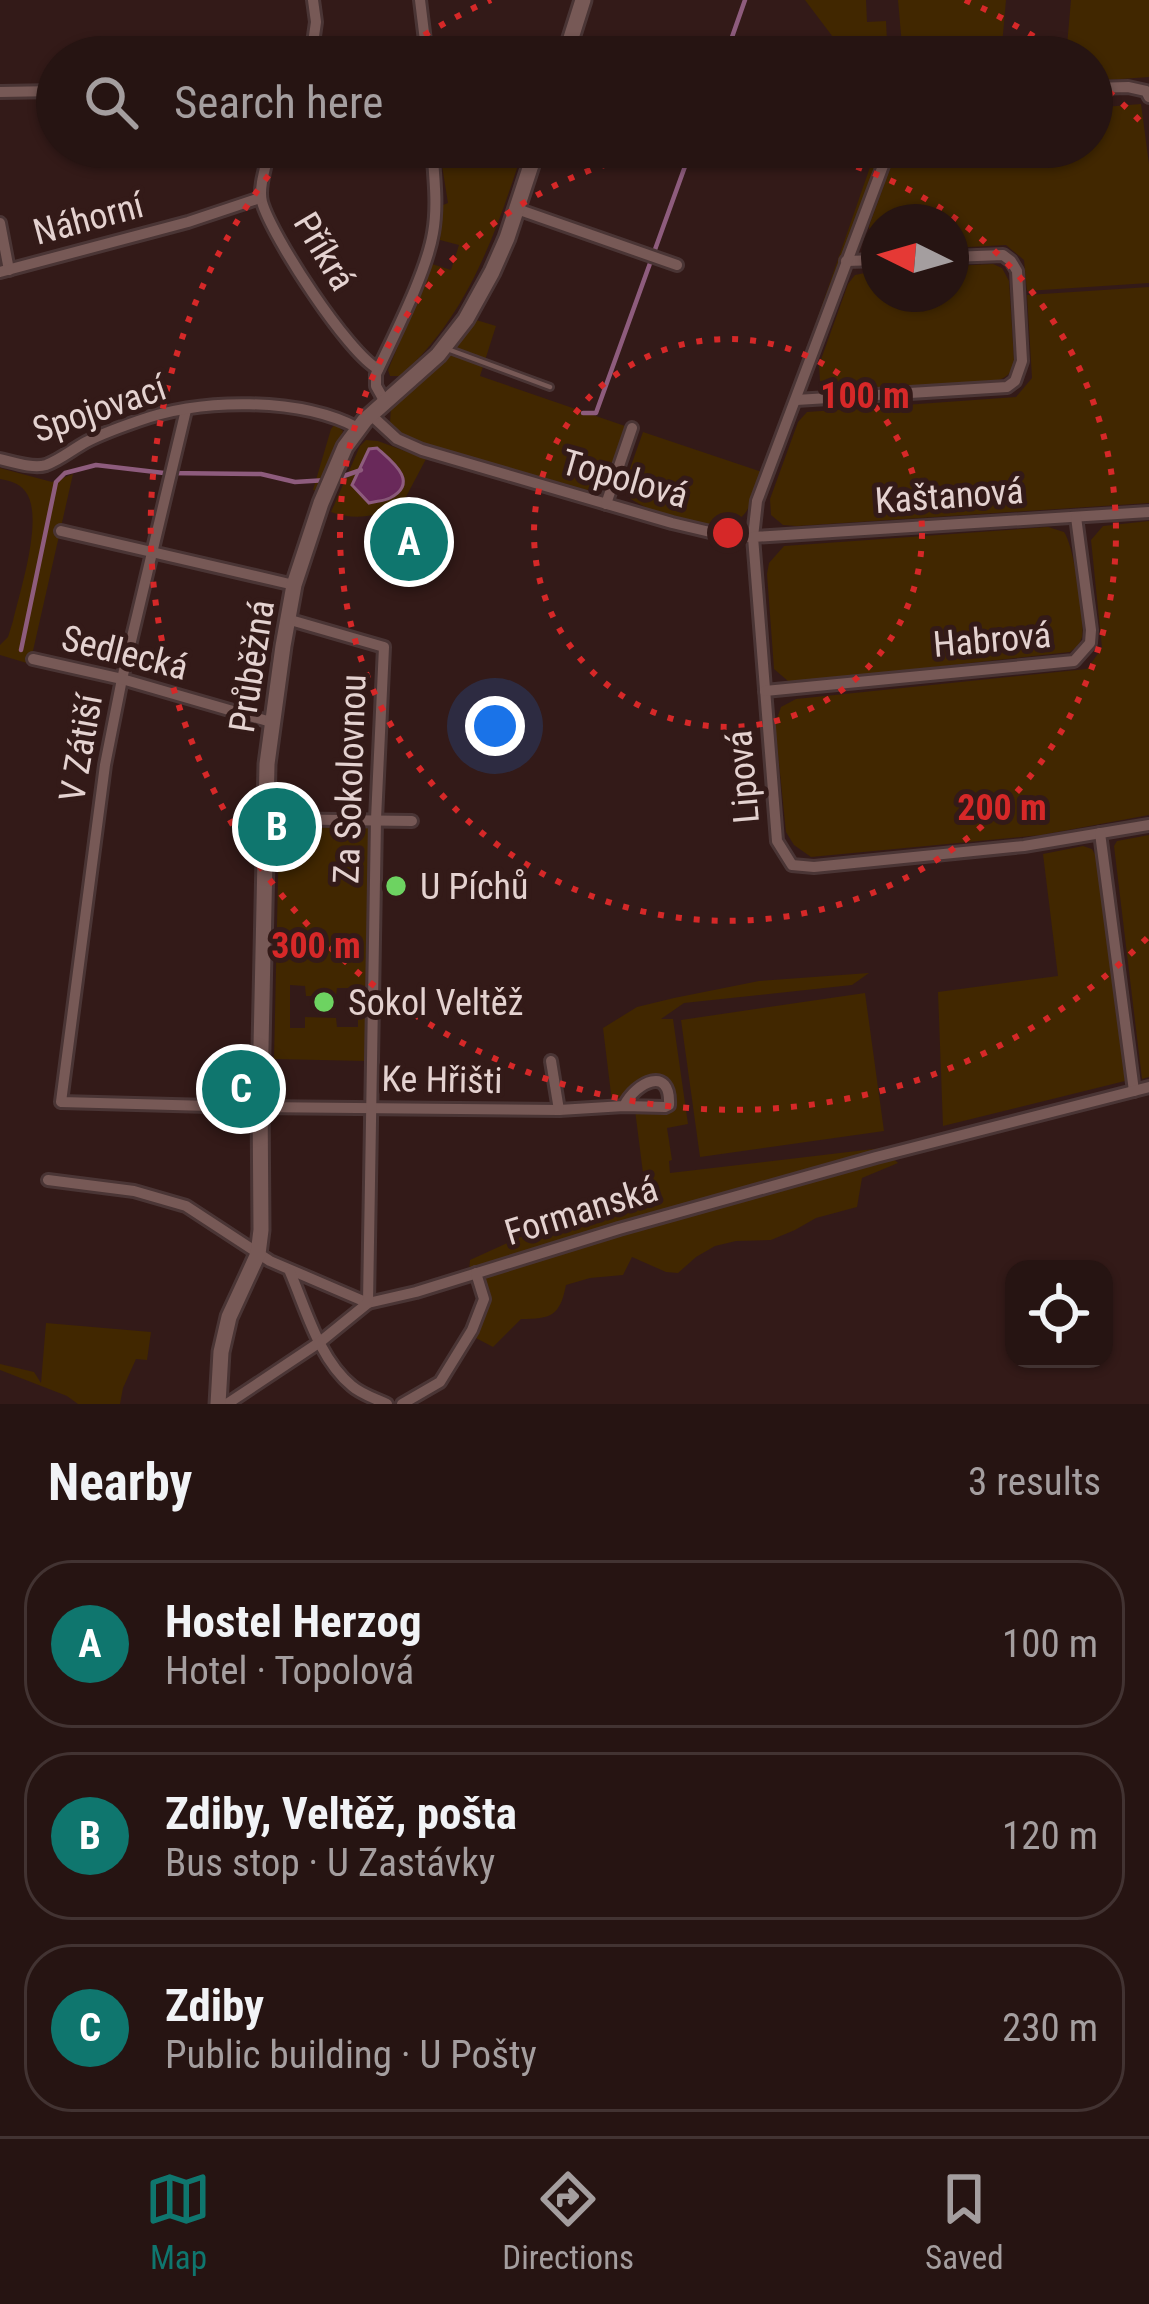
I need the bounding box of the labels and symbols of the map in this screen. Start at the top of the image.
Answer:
street label: Náhorní [29,184,149,254]
north arrow [861,204,969,312]
street label: Příkrá [285,205,364,298]
street label: Spojovací [27,366,173,451]
text: 100 m [820,375,910,417]
street label: Topolová [557,441,693,517]
street label: Kaštanová [873,470,1025,522]
pin: A [370,497,448,587]
centre of rings [707,512,749,554]
street label: Průběžná [221,597,283,735]
street label: Habrová [931,614,1053,666]
street label: Sedlecká [57,617,192,689]
street label: Za Sokolovnou [325,673,375,885]
street label: V Zátiší [51,690,111,805]
your location [465,696,525,756]
street label: Lipová [718,729,768,825]
pin: B [238,782,316,872]
text: 200 m [957,787,1047,829]
place label: U Píchů [420,866,528,908]
marker: U Píchů [383,873,409,899]
text: 300 m [271,925,361,967]
place label: Sokol Veltěž [348,982,523,1024]
marker: Sokol Veltěž [311,989,337,1015]
pin: C [202,1044,280,1134]
street label: Ke Hřišti [381,1058,503,1102]
street label: Formanská [500,1168,663,1254]

